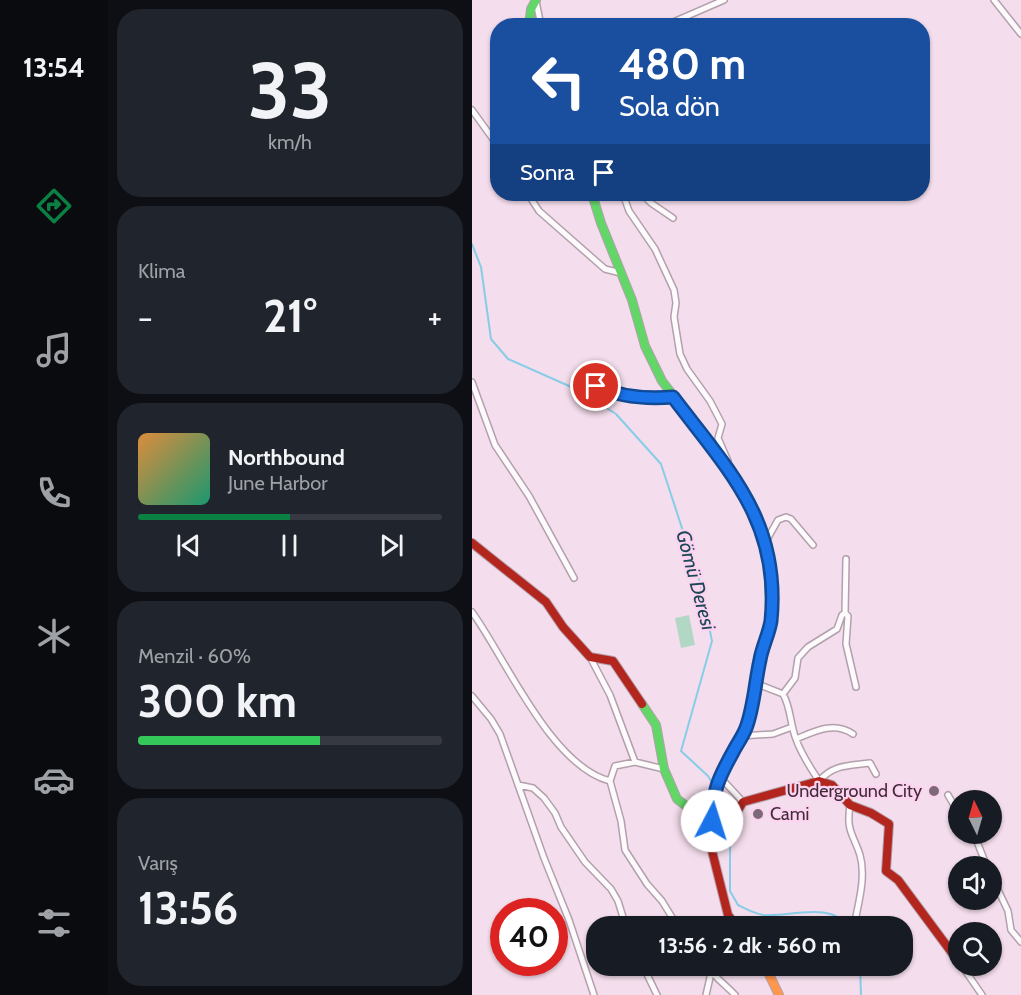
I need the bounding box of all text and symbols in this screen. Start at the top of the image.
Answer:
text: 480 m [619,38,746,90]
icon: left [520,42,598,120]
text: 33 [248,43,332,138]
text: 13:54 [23,51,85,84]
text: Sola dön [619,90,720,123]
text: km/h [268,130,312,154]
icon: arrive [587,156,620,189]
text: Sonra [520,159,575,186]
icon: directions [33,185,75,227]
text: Klima [138,259,185,283]
text: 21° [263,289,317,343]
text: − [138,297,153,337]
text: + [427,297,442,337]
icon: music [33,329,75,371]
pin [570,360,621,411]
icon: arrive [579,369,612,402]
text: Northbound [228,444,345,471]
text: June Harbor [228,471,328,495]
icon: phone [33,472,75,514]
water label: Gömü Deresi [671,527,721,633]
icon: previous [172,529,205,562]
icon: pause [273,529,306,562]
icon: next [375,529,408,562]
icon: climate [33,615,75,657]
text: Menzil · 60% [138,644,251,668]
text: 300 km [138,674,297,728]
icon: car [33,759,75,801]
place label: Underground City [786,780,922,802]
marker: Underground City [927,784,941,798]
position arrow [680,789,744,853]
north arrow [948,790,1002,844]
map controls [948,790,1002,976]
place label: Cami [770,803,809,825]
marker: Cami [751,807,765,821]
text: Varış [138,851,178,875]
button: sound [948,856,1002,910]
text: 13:56 [138,881,238,935]
speed limit sign: 40 [490,898,568,976]
icon: filters [33,902,75,944]
button: search [948,922,1002,976]
text: 13:56 · 2 dk · 560 m [658,932,841,959]

